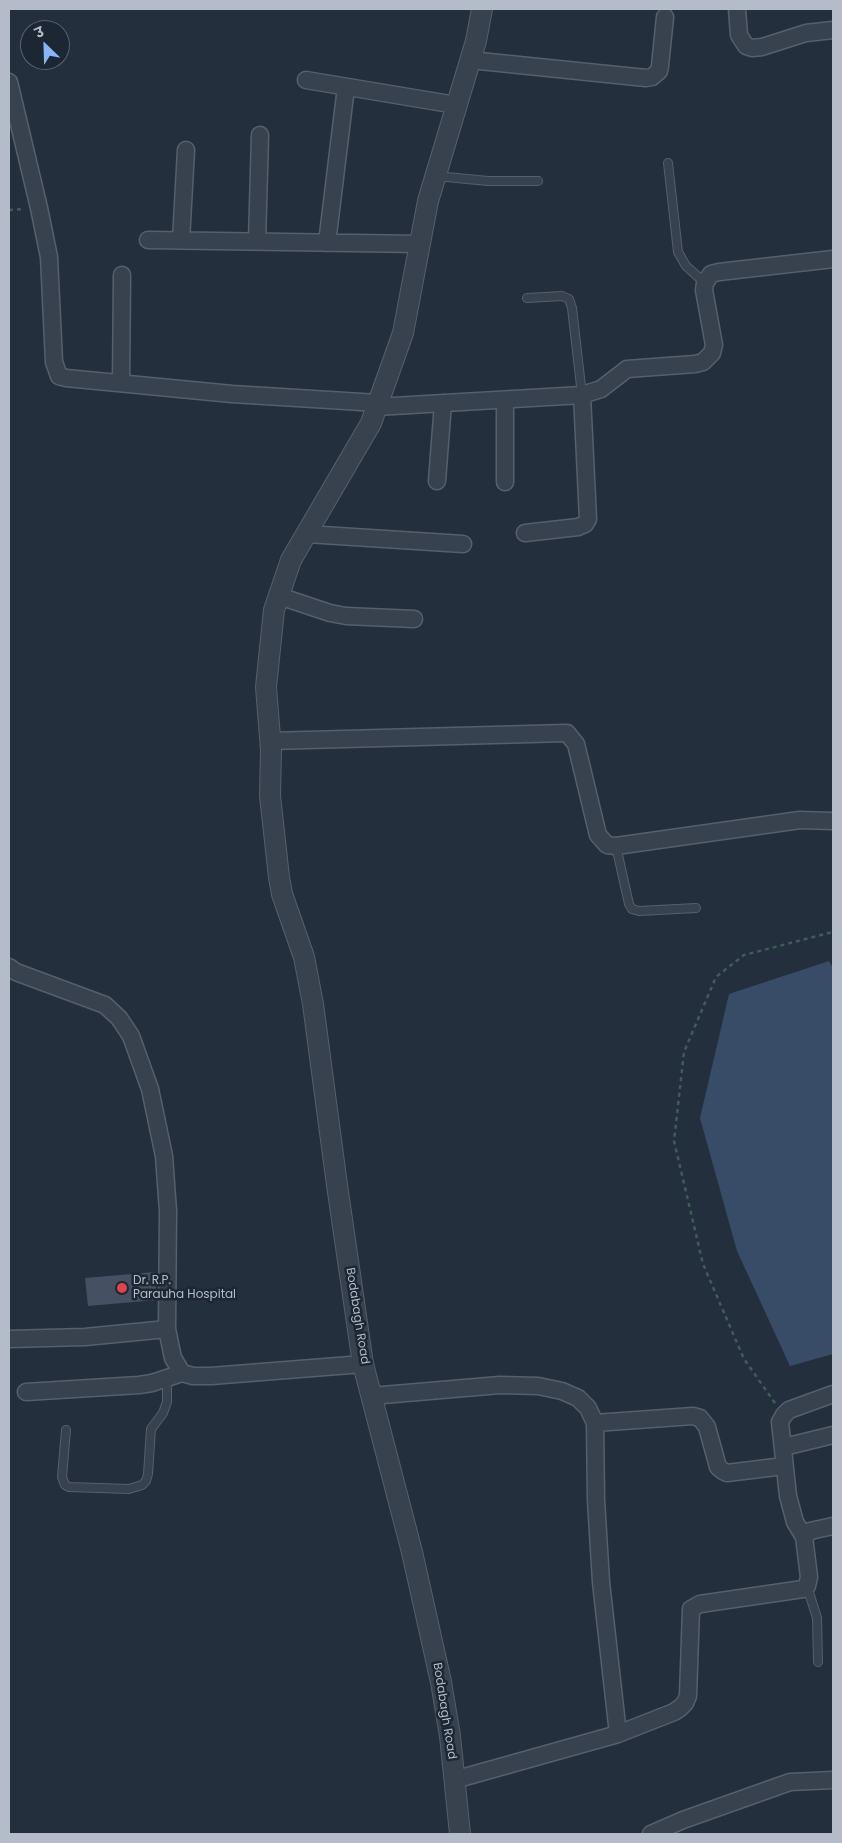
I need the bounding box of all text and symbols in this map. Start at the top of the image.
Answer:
north arrow [20,20,70,70]
text: उ [32,21,47,43]
street label: Bodabagh Road [342,1267,372,1365]
place label: Dr. R.P. Parauha Hospital [133,1274,236,1302]
marker: Dr. R.P. Parauha Hospital [115,1281,129,1295]
street label: Bodabagh Road [429,1662,459,1760]

